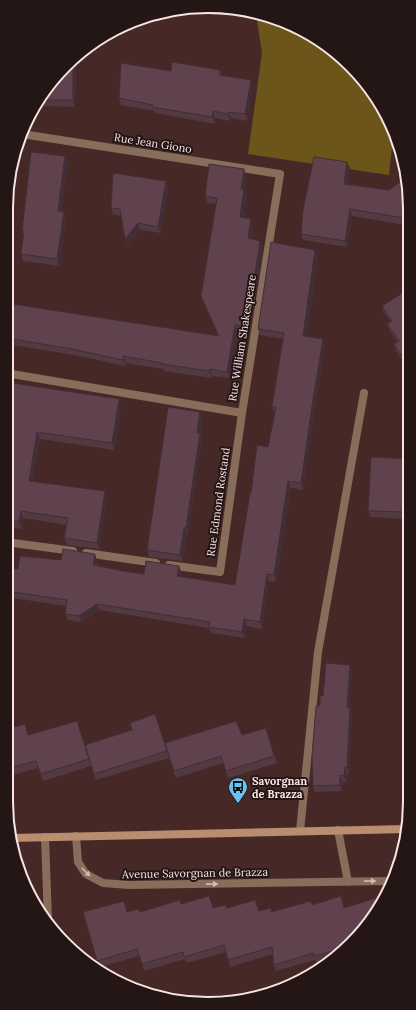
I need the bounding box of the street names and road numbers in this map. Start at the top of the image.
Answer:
street label: Rue Jean Giono [113,130,193,156]
street label: Rue William Shakespeare [225,274,259,402]
street label: Rue Edmond Rostand [203,446,233,557]
street label: Avenue Savorgnan de Brazza [121,865,268,881]

